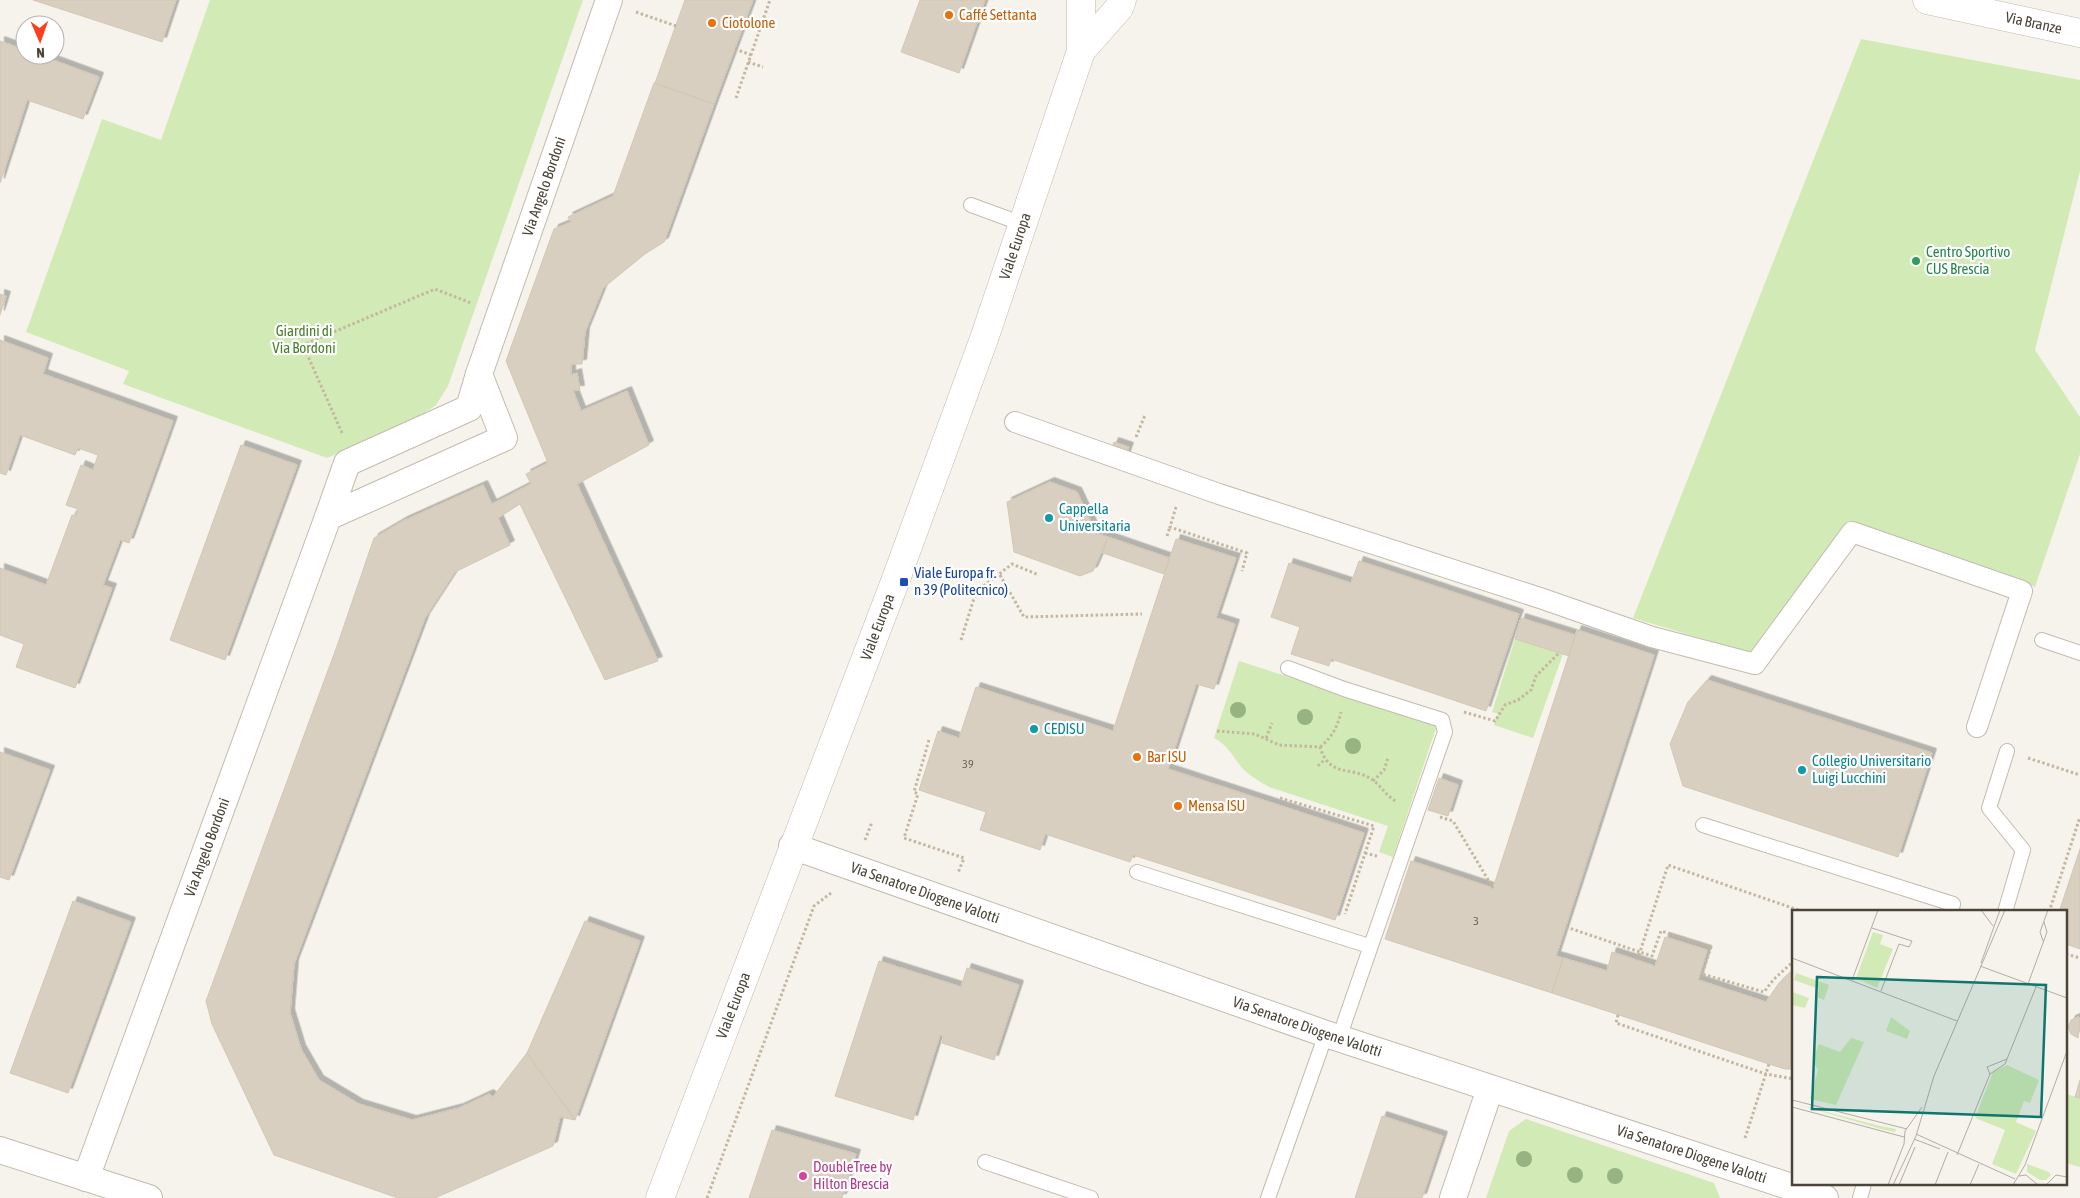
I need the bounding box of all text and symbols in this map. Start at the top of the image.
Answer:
place label: Caffé Settanta [959,6,1037,23]
street label: Via Branze [2004,8,2064,37]
marker: Caffé Settanta [943,9,955,21]
place label: Ciotolone [722,14,776,31]
north arrow [15,15,65,65]
marker: Ciotolone [706,17,718,29]
text: N [36,45,45,61]
street label: Via Angelo Bordoni [519,134,569,238]
street label: Viale Europa [996,210,1034,282]
place label: Centro Sportivo CUS Brescia [1926,243,2010,277]
marker: Centro Sportivo CUS Brescia [1910,255,1922,267]
park label: Giardini di Via Bordoni [272,322,336,356]
place label: Cappella Universitaria [1059,500,1131,534]
marker: Cappella Universitaria [1043,512,1055,524]
place label: Viale Europa fr. n 39 (Politecnico) [914,564,1008,598]
marker: Viale Europa fr. n 39 (Politecnico) [898,576,910,588]
street label: Viale Europa [857,591,898,663]
place label: CEDISU [1044,720,1085,737]
marker: CEDISU [1028,723,1040,735]
place label: Bar ISU [1147,748,1187,765]
marker: Bar ISU [1131,751,1143,763]
place label: Collegio Universitario Luigi Lucchini [1812,752,1931,786]
house number: 39 [962,757,974,771]
marker: Collegio Universitario Luigi Lucchini [1796,764,1808,776]
street label: Via Angelo Bordoni [181,796,232,899]
place label: Mensa ISU [1188,797,1245,814]
marker: Mensa ISU [1172,800,1184,812]
street label: Via Senatore Diogene Valotti [848,858,1002,926]
inset map [1792,910,2068,1186]
house number: 3 [1473,914,1479,928]
street label: Viale Europa [713,970,753,1041]
street label: Via Senatore Diogene Valotti [1230,993,1384,1060]
street label: Via Senatore Diogene Valotti [1615,1121,1769,1186]
place label: DoubleTree by Hilton Brescia [813,1158,892,1192]
marker: DoubleTree by Hilton Brescia [797,1170,809,1182]

